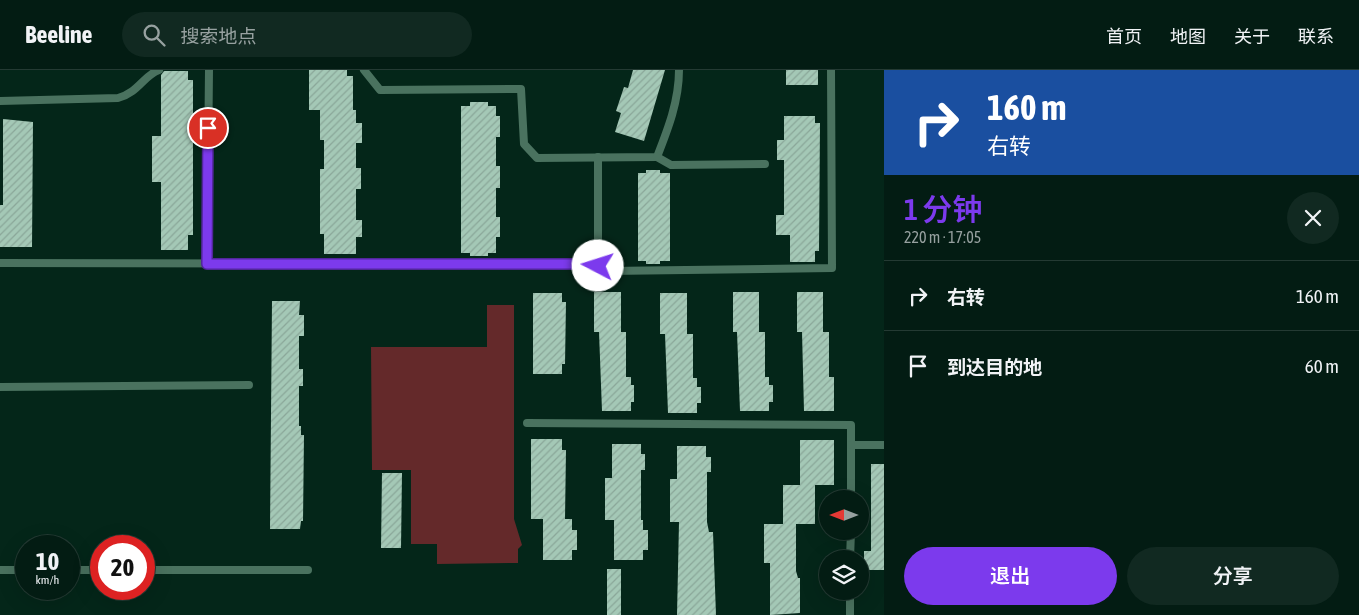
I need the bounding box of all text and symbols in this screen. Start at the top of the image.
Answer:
search box [122,12,472,57]
text: Beeline [25,21,92,48]
icon: search [140,21,168,49]
text: 搜索地点 [180,25,256,47]
text: 首页 [1106,26,1142,47]
text: 地图 [1170,26,1206,47]
text: 关于 [1234,26,1270,47]
text: 联系 [1298,26,1334,47]
text: 160 m [987,87,1066,127]
icon: right [904,90,969,155]
pin [187,107,229,149]
icon: arrive [194,114,222,142]
text: 右转 [987,133,1031,159]
text: 1 分钟 [904,192,982,226]
button: close [1287,192,1339,244]
text: 220 m · 17:05 [904,228,981,246]
position arrow [571,239,623,291]
icon: right [904,282,932,310]
text: 160 m [1296,285,1339,307]
text: 右转 [947,286,985,308]
icon: arrive [904,352,932,380]
text: 60 m [1305,355,1339,377]
text: 到达目的地 [947,356,1042,378]
north arrow [819,490,869,540]
map controls [819,490,869,600]
speed limit sign: 20 [90,535,155,600]
text: 10 [36,547,59,575]
button: 退出 [904,547,1117,605]
button: 分享 [1127,547,1339,605]
button: layers [819,550,869,600]
text: km/h [36,573,59,587]

